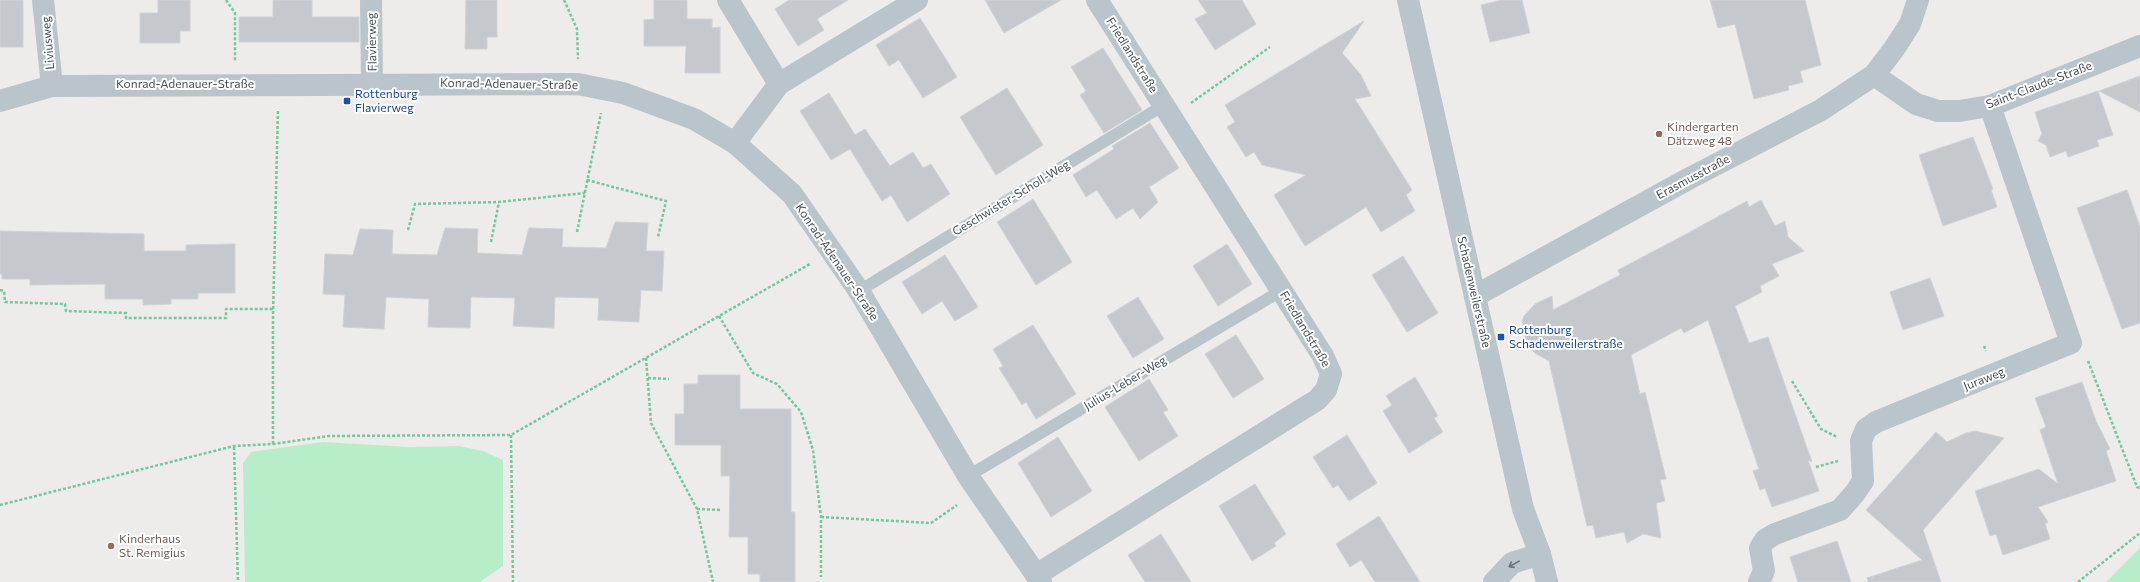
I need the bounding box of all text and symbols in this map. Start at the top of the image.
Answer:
street label: Flavierweg [363,12,379,71]
street label: Friedlandstraße [1104,14,1162,95]
street label: Liviusweg [38,15,56,70]
street label: Saint-Claude-Straße [1984,57,2094,111]
street label: Konrad-Adenauer-Straße [440,75,578,91]
street label: Konrad-Adenauer-Straße [116,76,254,90]
place label: Rottenburg Flavierweg [355,86,418,114]
marker: Rottenburg Flavierweg [342,96,352,106]
place label: Kindergarten Dätzweg 48 [1667,119,1739,147]
marker: Kindergarten Dätzweg 48 [1654,129,1664,139]
street label: Erasmusstraße [1653,151,1732,201]
street label: Geschwister-Scholl-Weg [949,156,1072,238]
street label: Konrad-Adenauer-Straße [793,200,882,323]
street label: Schadenweilerstraße [1455,235,1495,349]
street label: Friedlandstraße [1278,288,1334,369]
place label: Rottenburg Schadenweilerstraße [1509,322,1623,350]
marker: Rottenburg Schadenweilerstraße [1496,332,1506,342]
street label: Julius-Leber-Weg [1081,352,1169,413]
street label: Juraweg [1961,363,2007,394]
place label: Kinderhaus St. Remigius [119,531,185,559]
marker: Kinderhaus St. Remigius [106,541,116,551]
one-way arrow [1508,560,1520,568]

